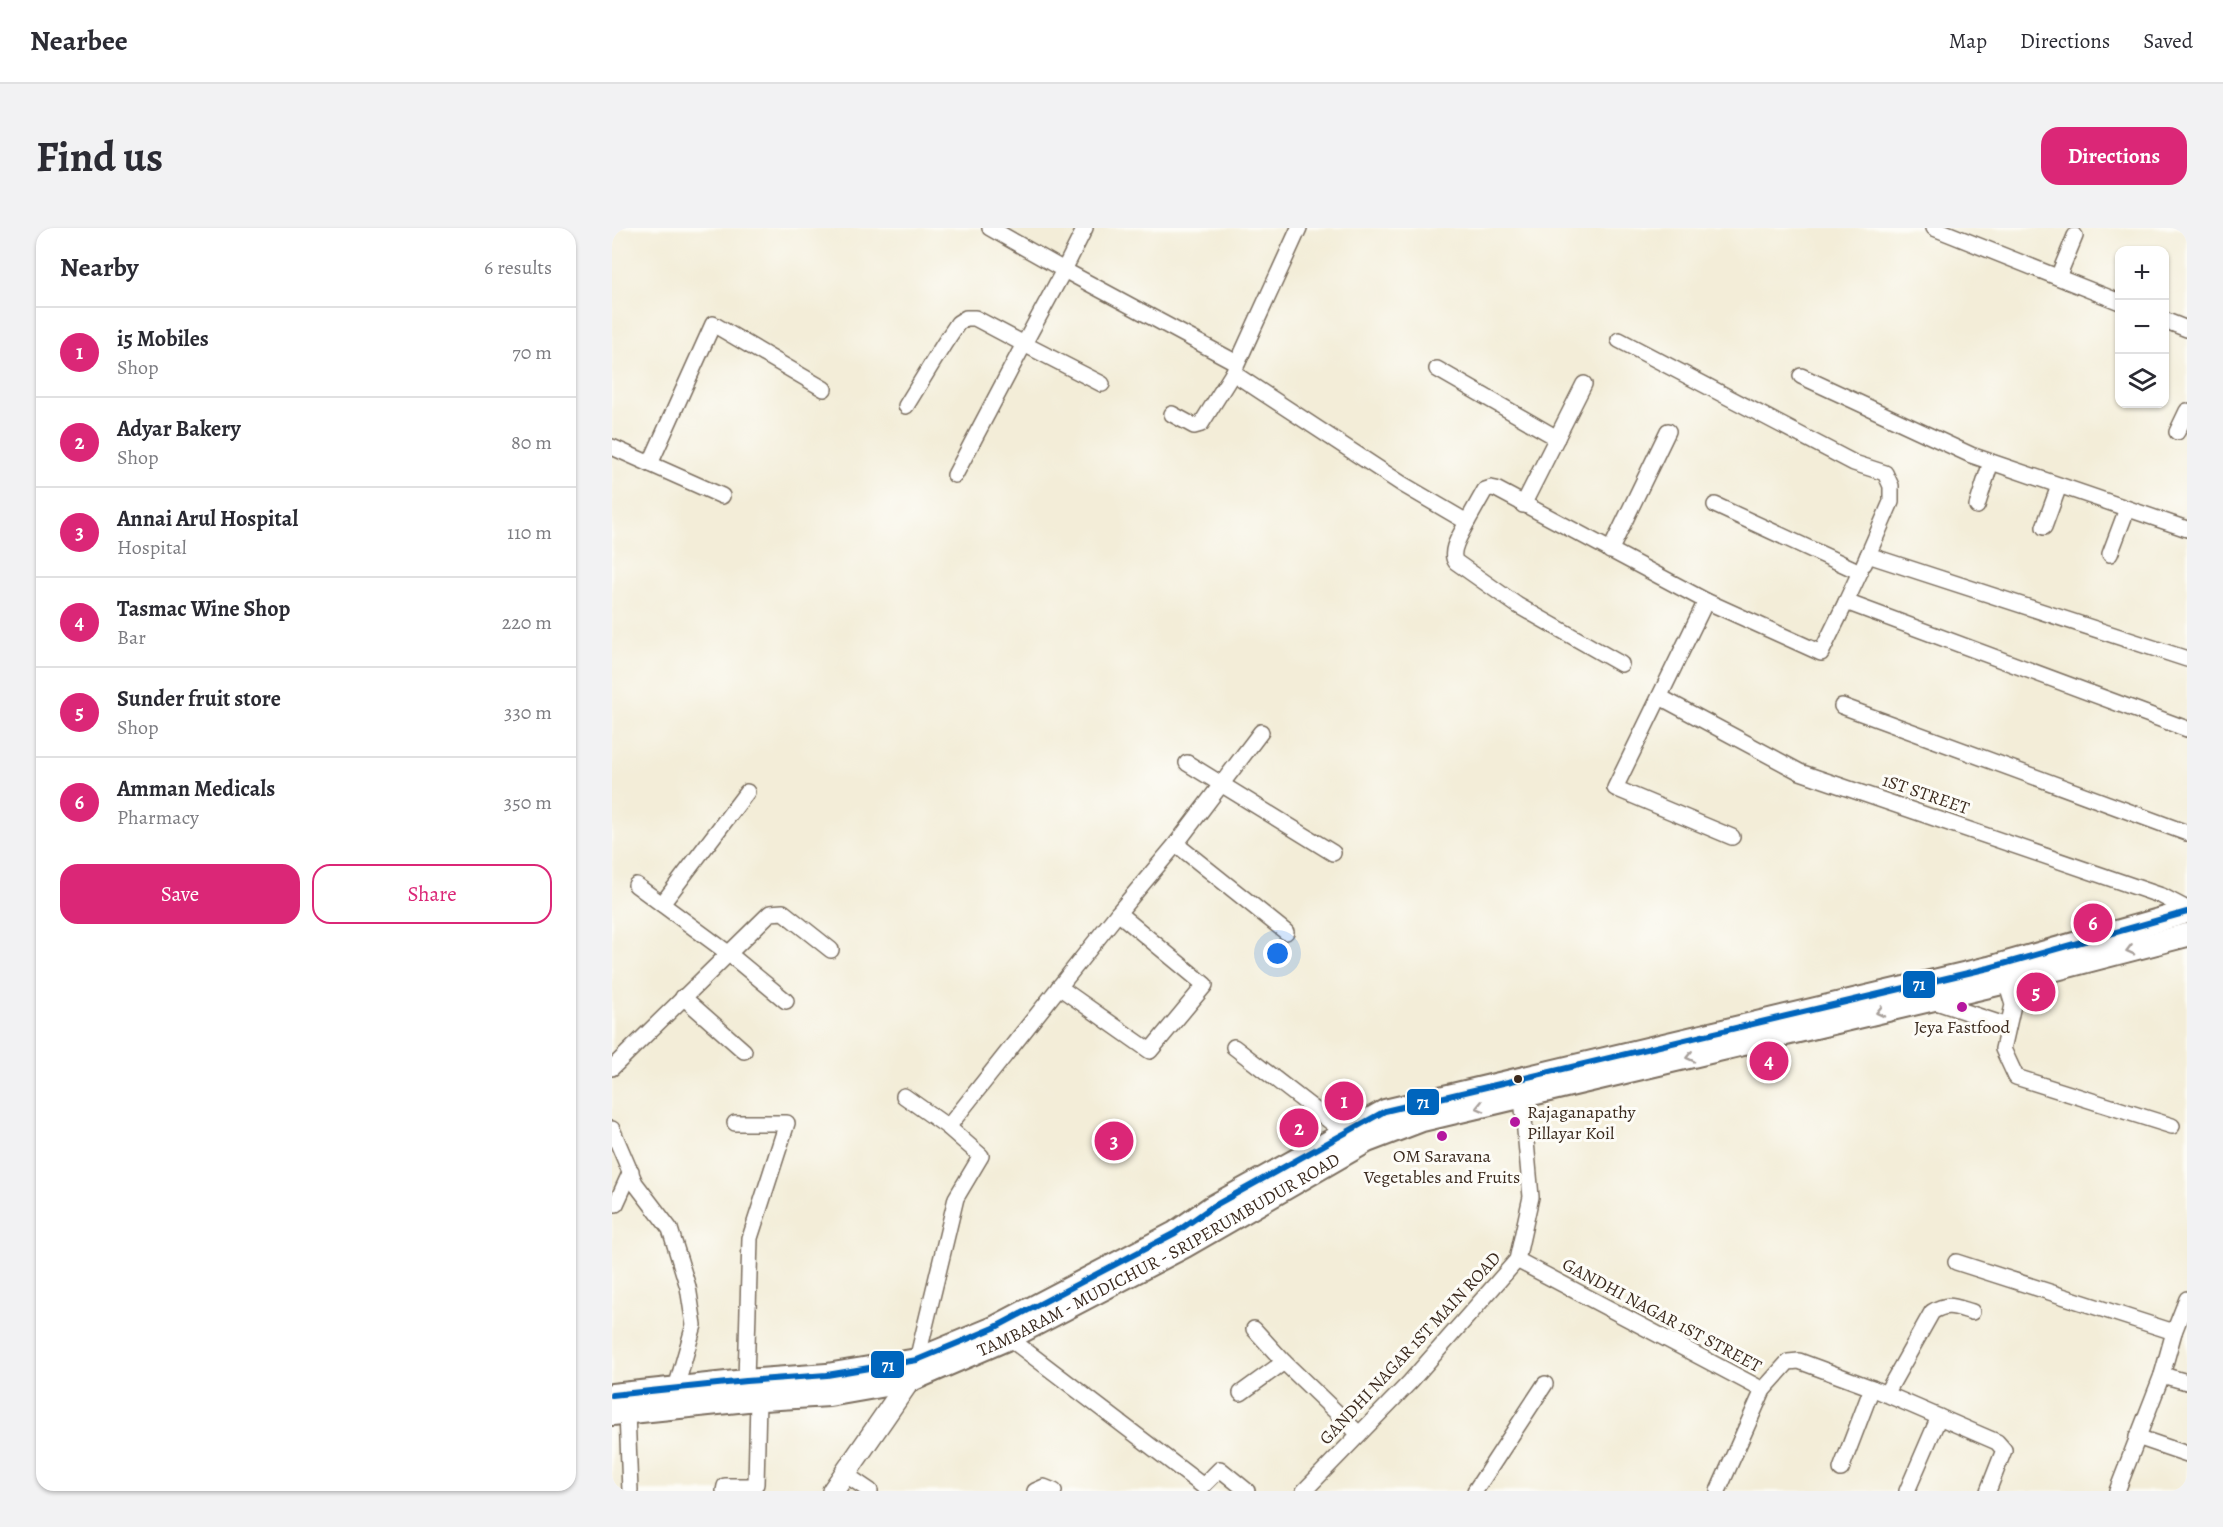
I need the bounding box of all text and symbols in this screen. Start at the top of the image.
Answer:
text: Nearbee [30,22,128,60]
text: Map [1949,27,1987,55]
text: Directions [2020,27,2110,55]
text: Saved [2143,27,2193,55]
button: Directions [2041,127,2187,185]
text: Find us [36,128,163,185]
map controls [2115,246,2169,408]
button: + [2115,246,2169,300]
text: Nearby [60,250,139,285]
text: 6 results [484,254,552,281]
button: − [2115,300,2169,354]
text: i5 Mobiles [117,324,209,354]
text: 1 [76,339,83,366]
text: 70 m [512,339,552,366]
text: Shop [117,354,159,381]
button: layers [2115,354,2169,408]
text: Adyar Bakery [117,414,241,444]
text: 2 [75,429,84,456]
text: 80 m [511,429,552,456]
text: Shop [117,444,159,471]
text: Annai Arul Hospital [117,504,298,534]
text: 3 [75,519,84,546]
text: 110 m [507,519,552,546]
text: Hospital [117,534,187,561]
text: Tasmac Wine Shop [117,594,290,624]
text: 4 [75,609,84,636]
text: 220 m [502,609,552,636]
text: Bar [117,624,146,651]
text: Sunder fruit store [117,684,281,714]
text: 5 [75,699,84,726]
text: 330 m [504,699,552,726]
text: Shop [117,714,159,741]
street label: 1ST STREET [1879,768,1973,820]
text: Amman Medicals [117,774,275,804]
text: 6 [75,789,84,816]
text: 350 m [504,789,552,816]
text: Pharmacy [117,804,199,831]
button: Save [60,864,300,924]
button: Share [312,864,552,924]
pin: 6 [2074,900,2112,946]
your location [1263,939,1292,968]
one-way arrow [2126,942,2136,955]
line badge: 71 [1902,970,1936,999]
pin: 5 [2016,970,2056,1014]
text: 71 [1913,974,1926,996]
marker: Jeya Fastfood [1955,1000,1969,1014]
one-way arrow [1875,1004,1885,1017]
place label: Jeya Fastfood [1914,1015,2010,1039]
pin: 4 [1750,1038,1788,1084]
one-way arrow [1686,1050,1696,1063]
unlabelled marker [1512,1073,1524,1085]
pin: 1 [1324,1078,1364,1124]
line badge: 71 [1406,1088,1440,1116]
text: 71 [1417,1092,1430,1114]
one-way arrow [1475,1099,1485,1112]
place label: Rajaganapathy Pillayar Koil [1527,1100,1636,1145]
pin: 2 [1280,1106,1318,1150]
marker: Rajaganapathy Pillayar Koil [1508,1115,1522,1129]
pin: 3 [1094,1118,1134,1164]
marker: OM Saravana Vegetables and Fruits [1435,1129,1449,1143]
place label: OM Saravana Vegetables and Fruits [1363,1144,1520,1189]
street label: TAMBARAM - MUDICHUR - SRIPERUMBUDUR ROAD [973,1147,1344,1362]
street label: GANDHI NAGAR 1ST MAIN ROAD [1314,1246,1506,1450]
street label: GANDHI NAGAR 1ST STREET [1558,1252,1766,1378]
line badge: 71 [870,1350,905,1379]
text: 71 [882,1355,895,1377]

